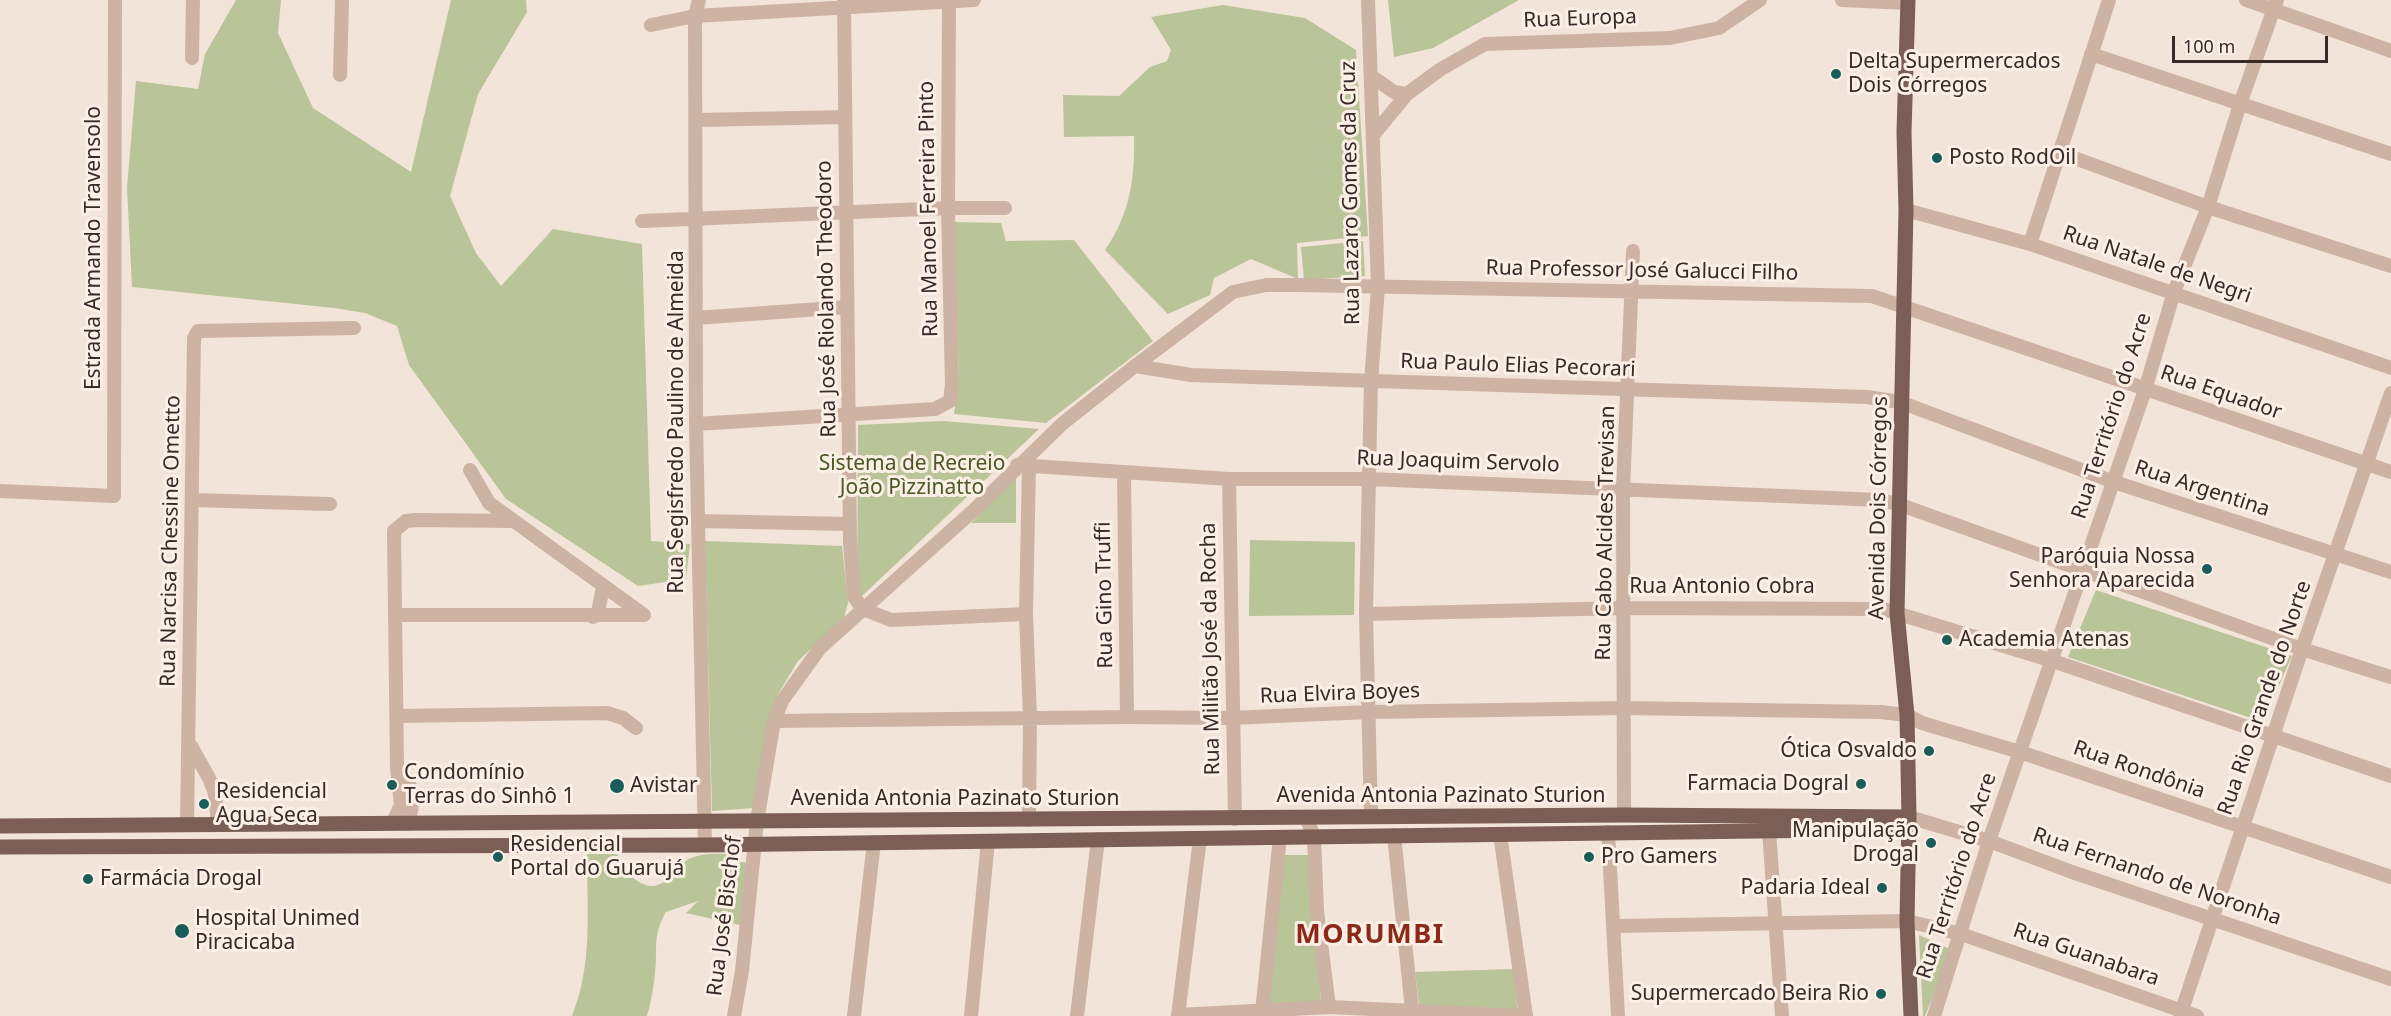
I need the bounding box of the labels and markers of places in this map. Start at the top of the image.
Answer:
place label: Delta Supermercados Dois Córregos [1848,49,2061,99]
marker: Delta Supermercados Dois Córregos [1829,67,1843,81]
place label: Posto RodOil [1949,145,2076,171]
marker: Posto RodOil [1930,151,1944,165]
place label: Paróquia Nossa Senhora Aparecida [2009,544,2195,594]
marker: Paróquia Nossa Senhora Aparecida [2200,562,2214,576]
place label: Academia Atenas [1959,627,2129,653]
marker: Academia Atenas [1940,633,1954,647]
place label: Ótica Osvaldo [1780,738,1917,764]
marker: Ótica Osvaldo [1922,744,1936,758]
place label: Condomínio Terras do Sinhô 1 [404,760,574,810]
place label: Farmacia Dogral [1687,771,1849,797]
place label: Avistar [630,773,698,799]
marker: Avistar [608,777,626,795]
marker: Farmacia Dogral [1854,777,1868,791]
marker: Condomínio Terras do Sinhô 1 [385,778,399,792]
place label: Residencial Agua Seca [216,779,327,829]
marker: Residencial Agua Seca [197,797,211,811]
place label: Manipulação Drogal [1792,818,1919,868]
place label: Residencial Portal do Guarujá [510,832,684,882]
marker: Manipulação Drogal [1924,836,1938,850]
place label: Pro Gamers [1601,844,1717,870]
marker: Residencial Portal do Guarujá [491,850,505,864]
marker: Pro Gamers [1582,850,1596,864]
place label: Farmácia Drogal [100,866,262,892]
marker: Farmácia Drogal [81,872,95,886]
place label: Padaria Ideal [1740,875,1870,901]
marker: Padaria Ideal [1875,881,1889,895]
place label: Hospital Unimed Piracicaba [195,906,360,956]
marker: Hospital Unimed Piracicaba [173,922,191,940]
place label: Supermercado Beira Rio [1631,981,1869,1007]
marker: Supermercado Beira Rio [1874,987,1888,1001]

